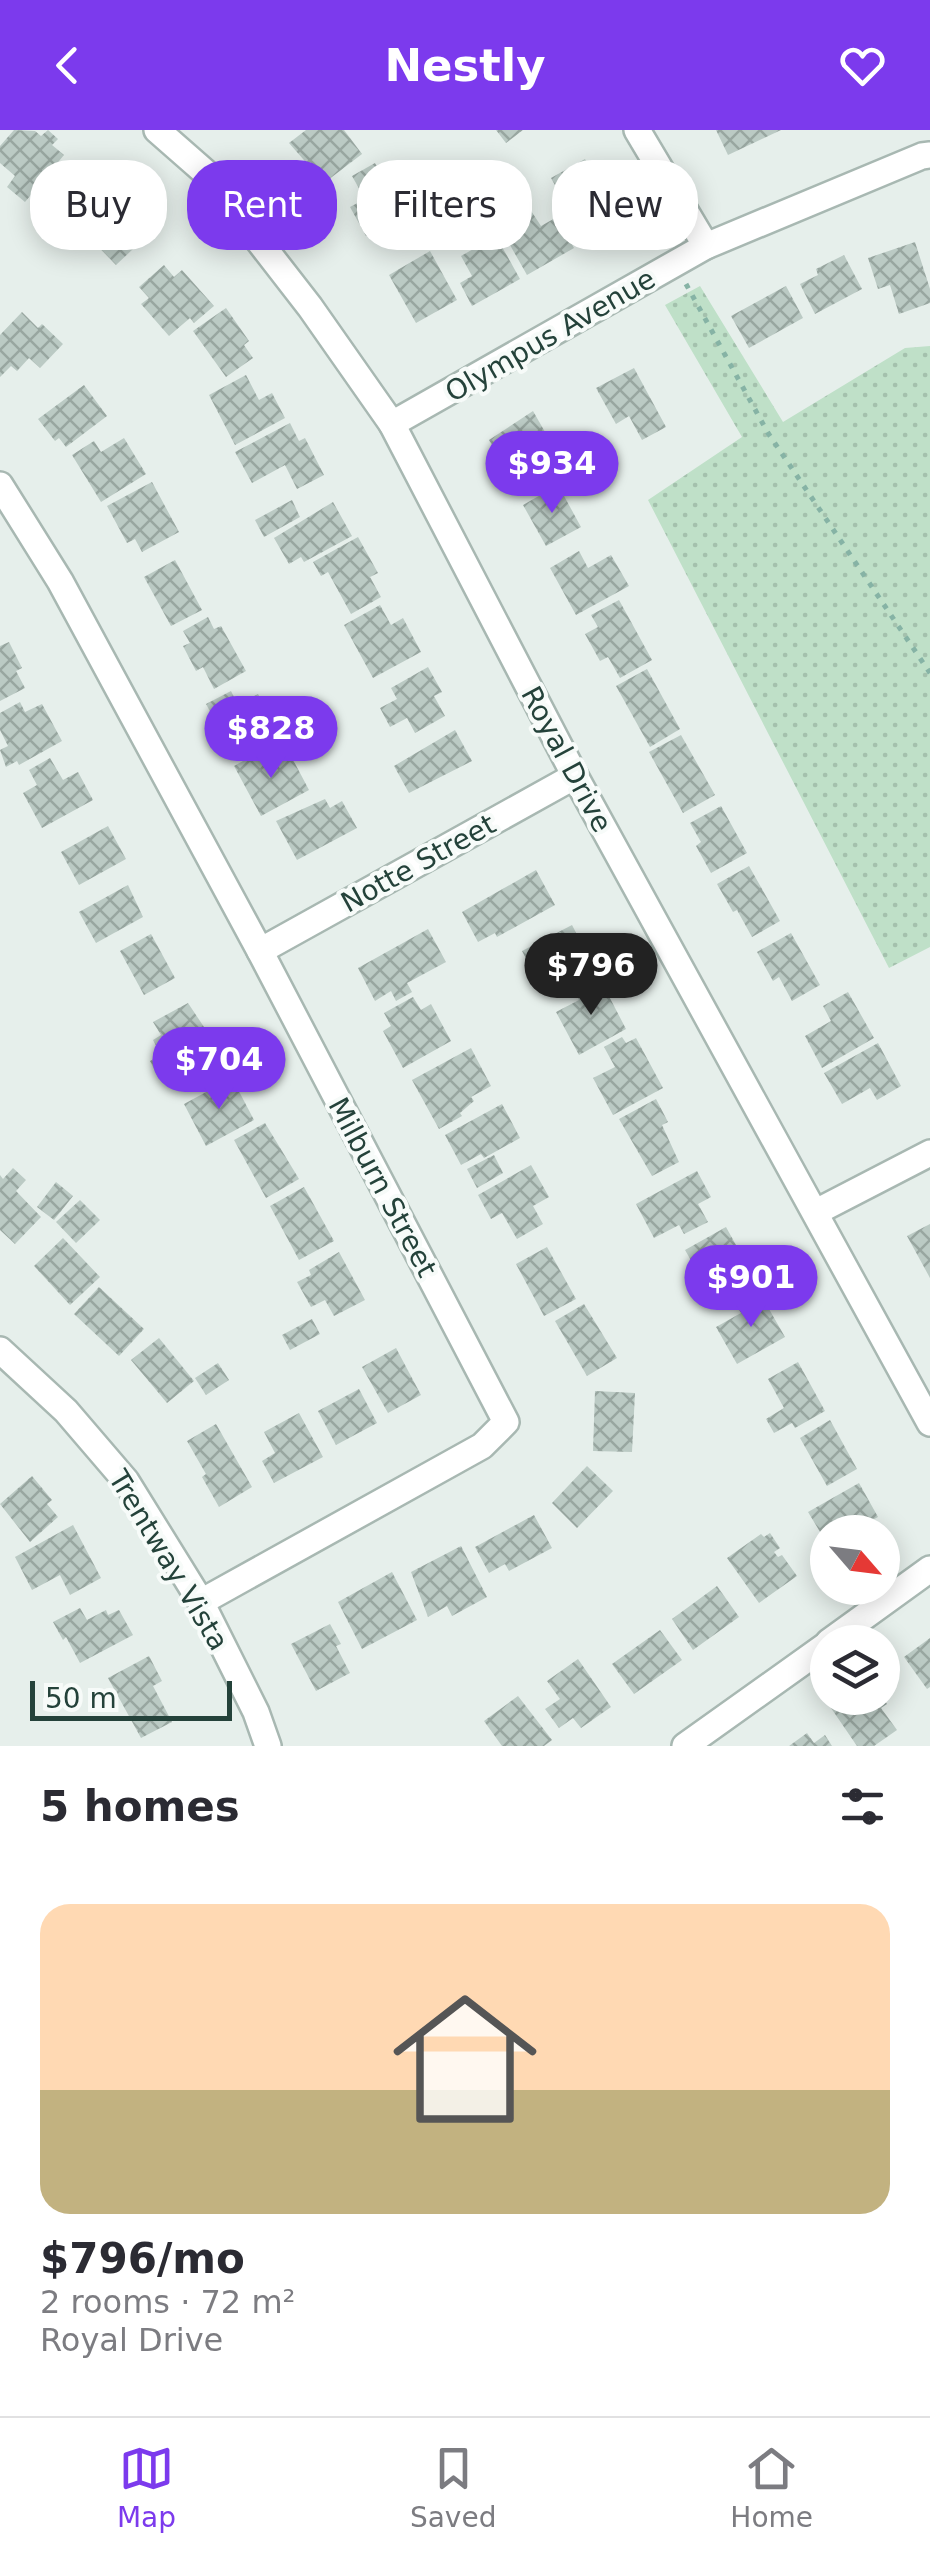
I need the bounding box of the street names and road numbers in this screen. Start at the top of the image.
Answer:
street label: Olympus Avenue [440,262,661,409]
street label: Royal Drive [514,681,619,838]
street label: Notte Street [335,807,501,919]
street label: Milburn Street [322,1092,444,1282]
street label: Trentway Vista [101,1463,235,1656]

